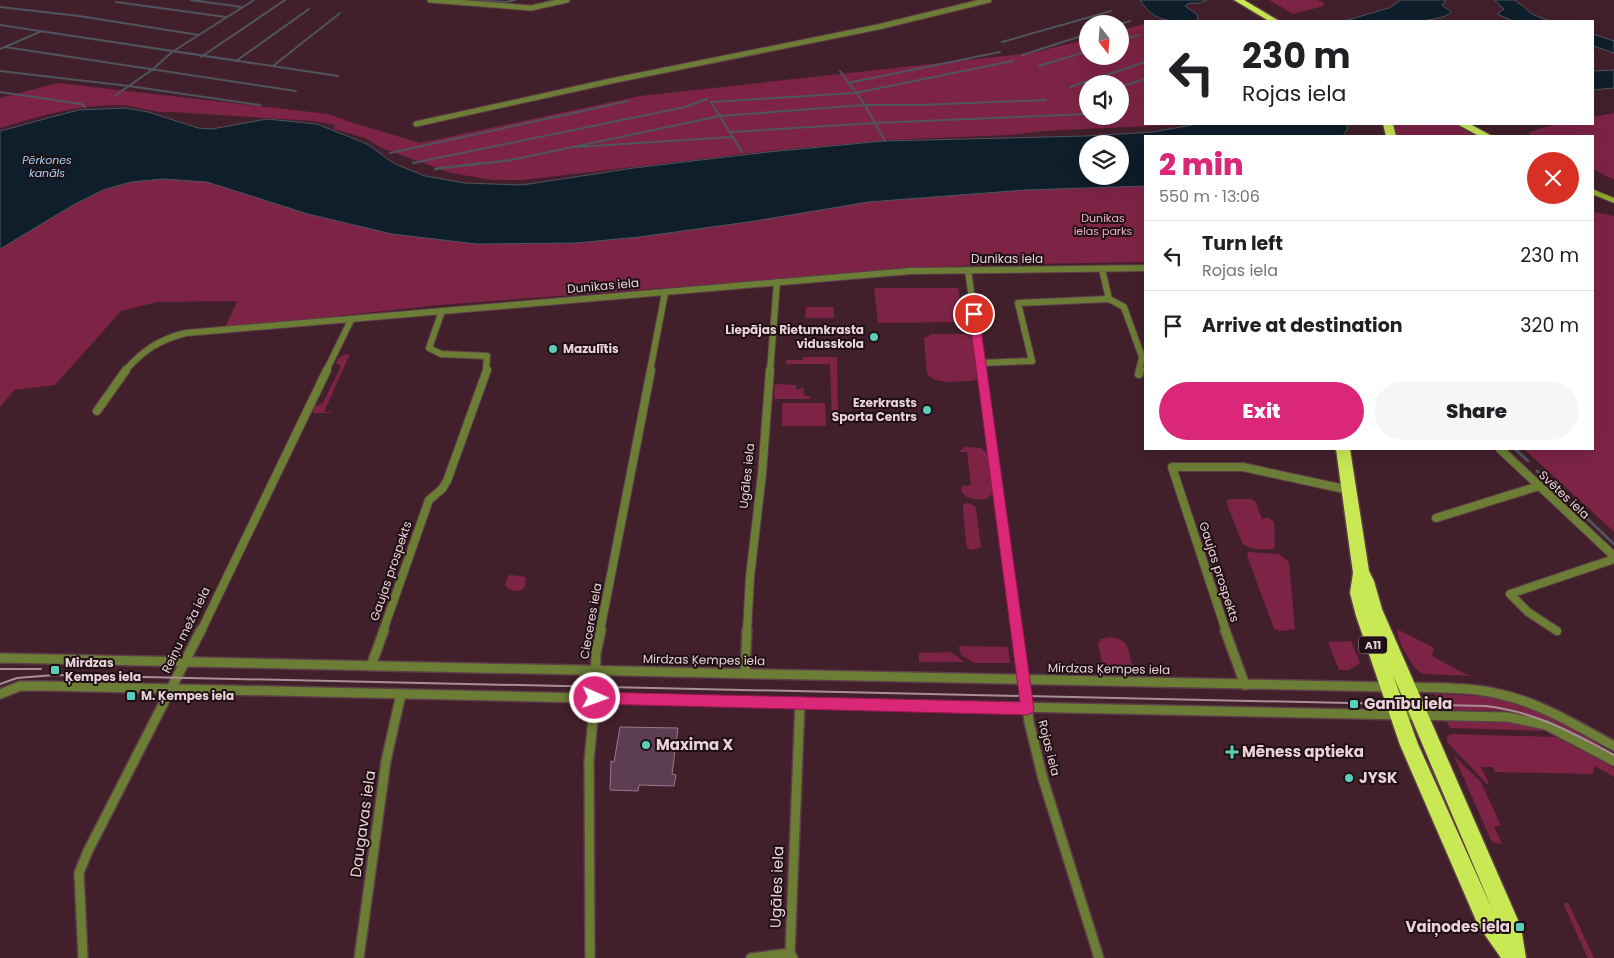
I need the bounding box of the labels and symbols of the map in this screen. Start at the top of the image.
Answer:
north arrow [1079,15,1129,65]
water label: Pērkones kanāls [22,152,72,181]
park label: Dunikas ielas parks [1074,210,1133,239]
street label: Dunikas iela [971,250,1043,267]
street label: Dunikas iela [566,274,640,297]
pin [953,293,995,335]
place label: Liepājas Rietumkrasta vidusskola [725,321,864,352]
marker: Liepājas Rietumkrasta vidusskola [868,331,880,343]
place label: Mazulītis [563,340,619,357]
marker: Mazulītis [547,343,559,355]
place label: Ezerkrasts Sporta Centrs [832,394,917,425]
marker: Ezerkrasts Sporta Centrs [921,404,933,416]
street label: Ugāles iela [735,442,758,509]
street label: Svētes iela [1535,467,1594,523]
street label: Gaujas prospekts [365,519,416,623]
street label: Gaujas prospekts [1195,519,1244,624]
street label: Cieceres iela [575,581,606,660]
street label: Reiņu meža iela [157,584,214,676]
road number: A11 [1359,636,1387,654]
street label: Mirdzas Ķempes iela [643,650,765,669]
place label: Mirdzas Ķempes iela [65,654,141,685]
street label: Mirdzas Ķempes iela [1048,659,1170,678]
marker: Mirdzas Ķempes iela [49,664,61,676]
position arrow [568,671,620,723]
place label: M. Ķempes iela [141,687,234,704]
marker: M. Ķempes iela [125,690,137,702]
place label: Ganību iela [1364,693,1452,714]
marker: Ganību iela [1348,698,1360,710]
street label: Rojas iela [1034,718,1065,778]
place label: Maxima X [656,734,733,755]
marker: Maxima X [640,739,652,751]
place label: Mēness aptieka [1242,741,1364,762]
marker: Mēness aptieka [1226,746,1238,758]
place label: JYSK [1359,767,1398,788]
street label: Daugavas iela [345,769,380,879]
marker: JYSK [1343,772,1355,784]
street label: Ugāles iela [765,846,788,928]
place label: Vaiņodes iela [1406,916,1510,938]
marker: Vaiņodes iela [1514,921,1526,933]

